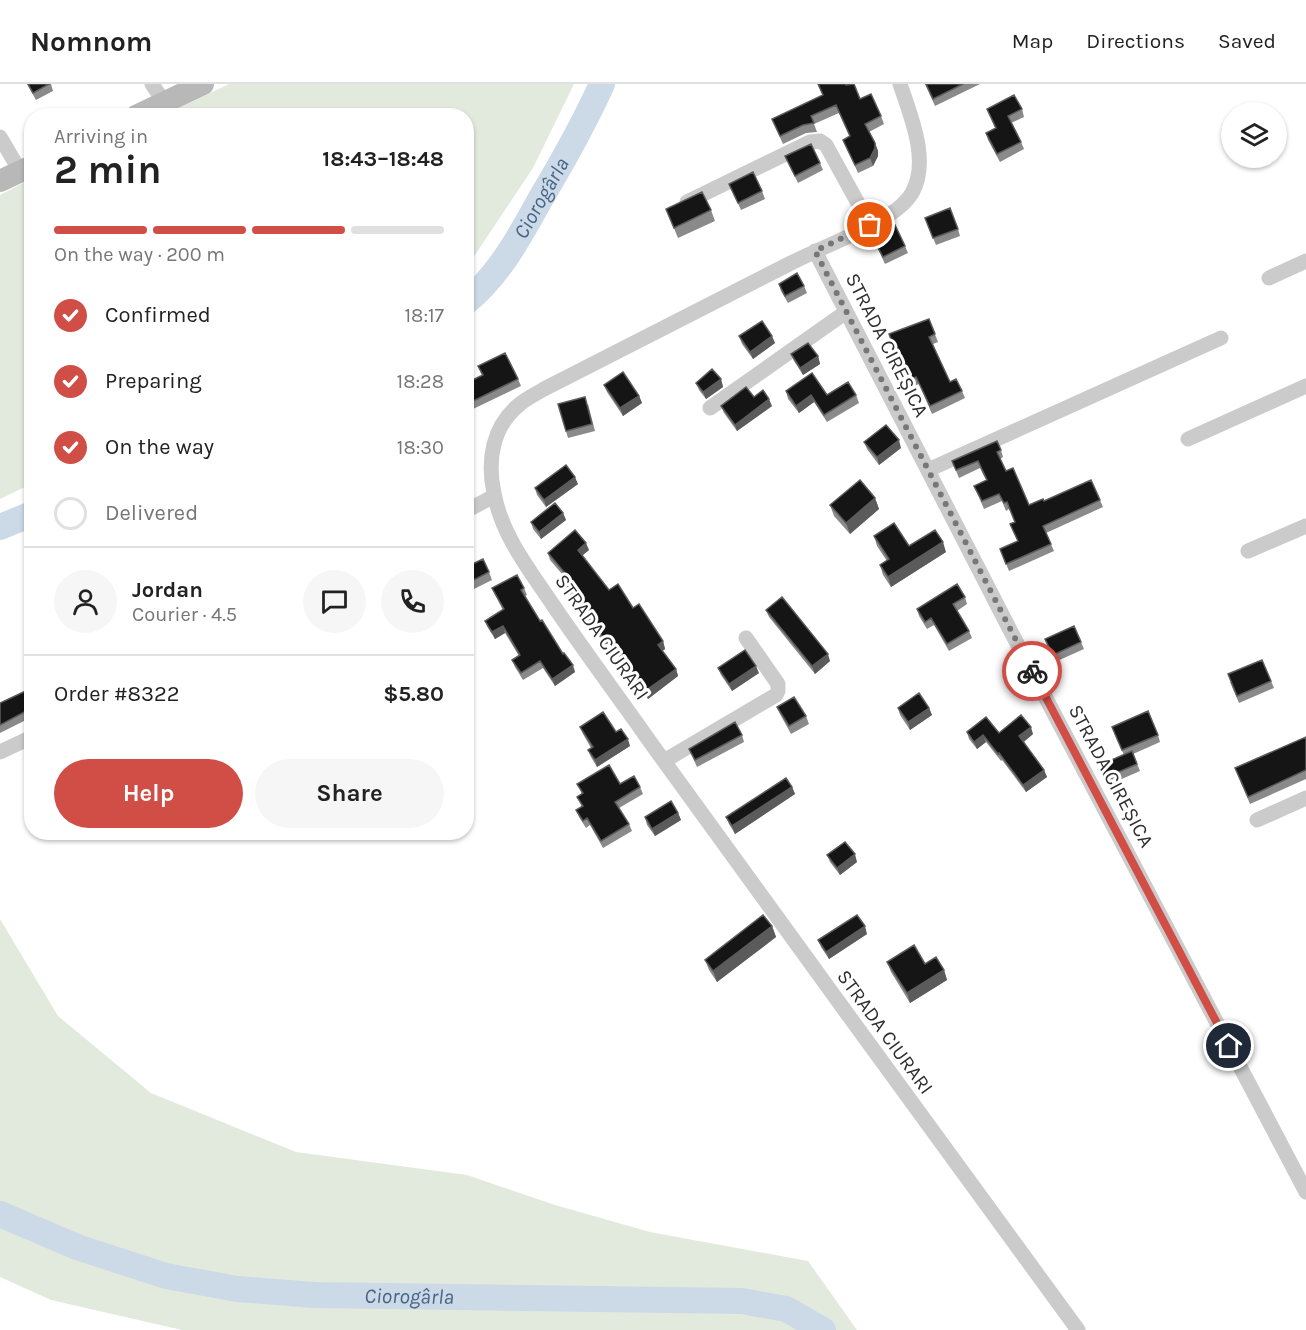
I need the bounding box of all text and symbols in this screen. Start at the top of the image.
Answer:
text: Nomnom [30,25,152,58]
text: Map [1012,29,1053,53]
text: Directions [1086,29,1185,53]
text: Saved [1218,29,1276,53]
map controls [1221,102,1287,168]
button: layers [1221,102,1287,168]
text: Arriving in [54,125,148,148]
text: 18:43–18:48 [322,146,444,172]
text: 2 min [54,147,162,193]
water label: Ciorogârla [509,153,574,243]
pin [844,199,895,250]
icon: bag [853,208,886,241]
text: On the way · 200 m [54,243,225,266]
street label: STRADA CIREȘICA [841,269,933,421]
icon: check [54,299,87,332]
text: Confirmed [105,302,211,328]
text: 18:17 [404,304,444,327]
icon: check [54,365,87,398]
text: Preparing [105,368,202,394]
text: 18:28 [397,370,444,393]
icon: check [54,431,87,464]
text: On the way [105,434,214,460]
text: 18:30 [397,436,444,459]
text: Delivered [105,500,198,526]
button: person [54,570,117,633]
button: chat [303,570,366,633]
button: phone [381,570,444,633]
street label: STRADA CIURARI [550,570,654,704]
text: Jordan [132,577,203,603]
text: Courier · 4.5 [132,603,237,626]
courier [1002,641,1062,701]
icon: bike [1016,655,1049,688]
text: Order #8322 [54,681,179,707]
text: $5.80 [383,681,444,707]
street label: STRADA CIREȘICA [1064,701,1158,851]
button: Help [54,759,243,828]
button: Share [255,759,444,828]
street label: STRADA CIURARI [832,965,938,1099]
pin [1203,1020,1254,1071]
icon: home [1212,1029,1245,1062]
water label: Ciorogârla [364,1284,454,1309]

